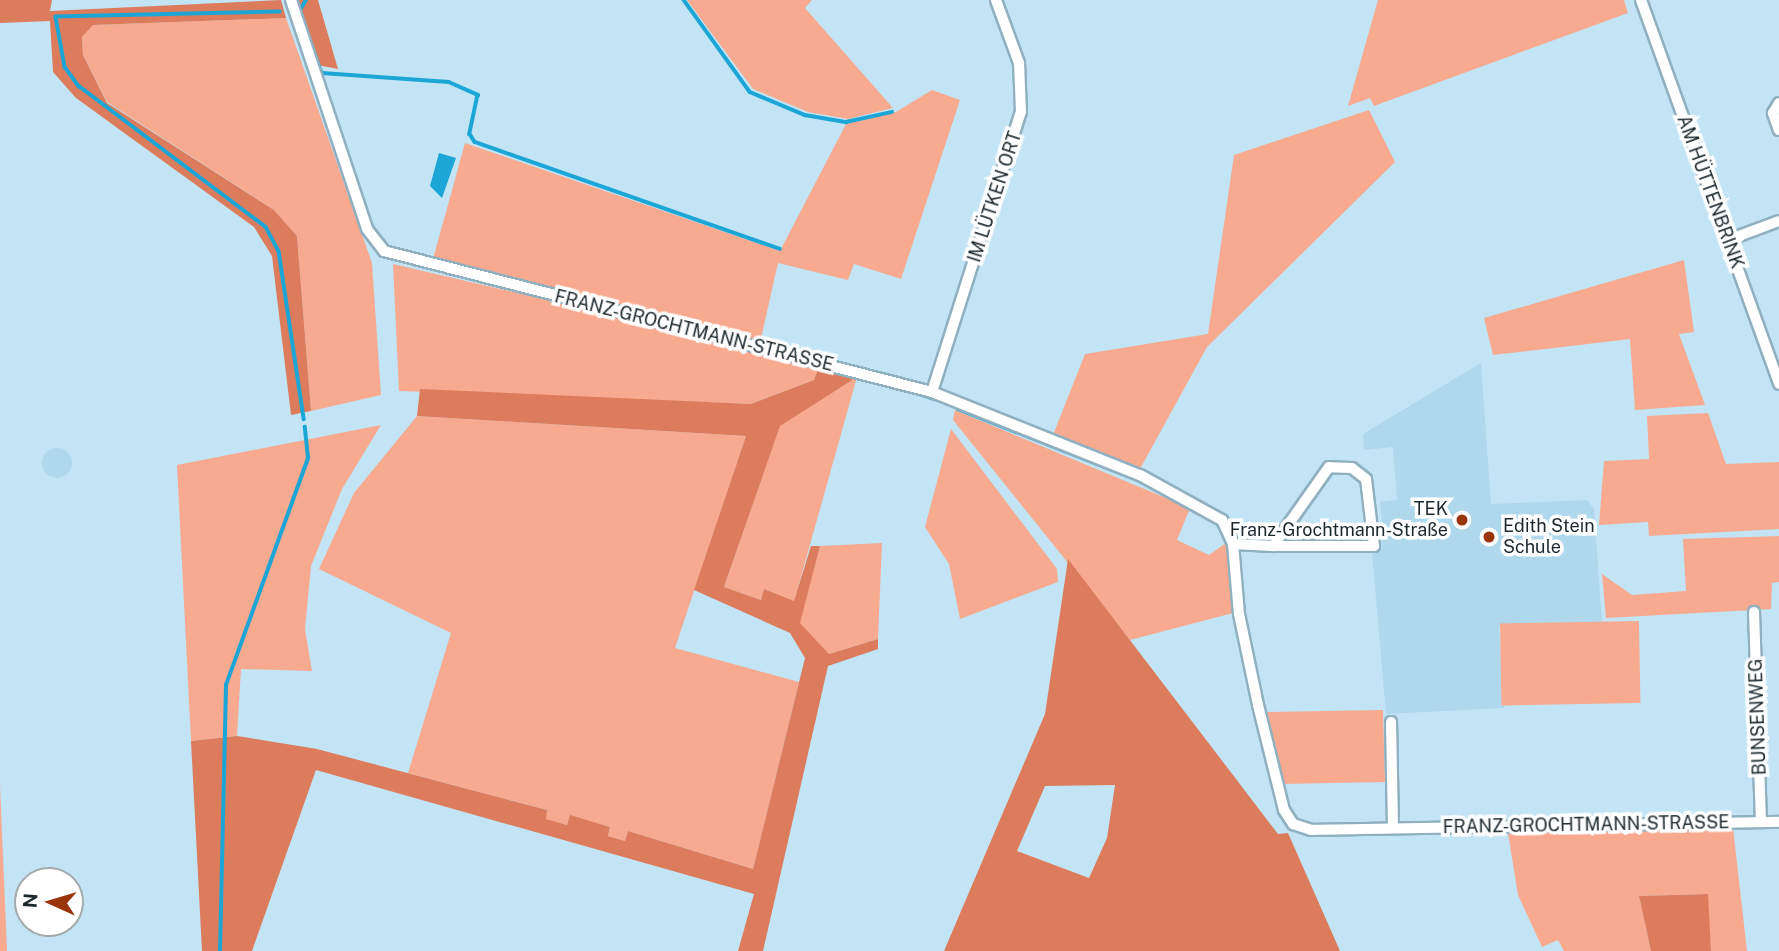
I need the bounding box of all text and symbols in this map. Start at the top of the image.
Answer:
street label: AM HÜTTENBRINK [1672,112,1748,272]
street label: IM LÜTKEN ORT [964,129,1026,265]
street label: FRANZ-GROCHTMANN-STRASSE [552,286,836,376]
place label: TEK Franz-Grochtmann-Straße [1230,499,1448,542]
marker: TEK Franz-Grochtmann-Straße [1454,512,1470,528]
place label: Edith Stein Schule [1503,516,1595,558]
marker: Edith Stein Schule [1481,529,1497,545]
street label: BUNSENWEG [1745,658,1771,776]
street label: FRANZ-GROCHTMANN-STRASSE [1443,812,1729,838]
north arrow [14,867,84,937]
text: N [19,893,42,909]

